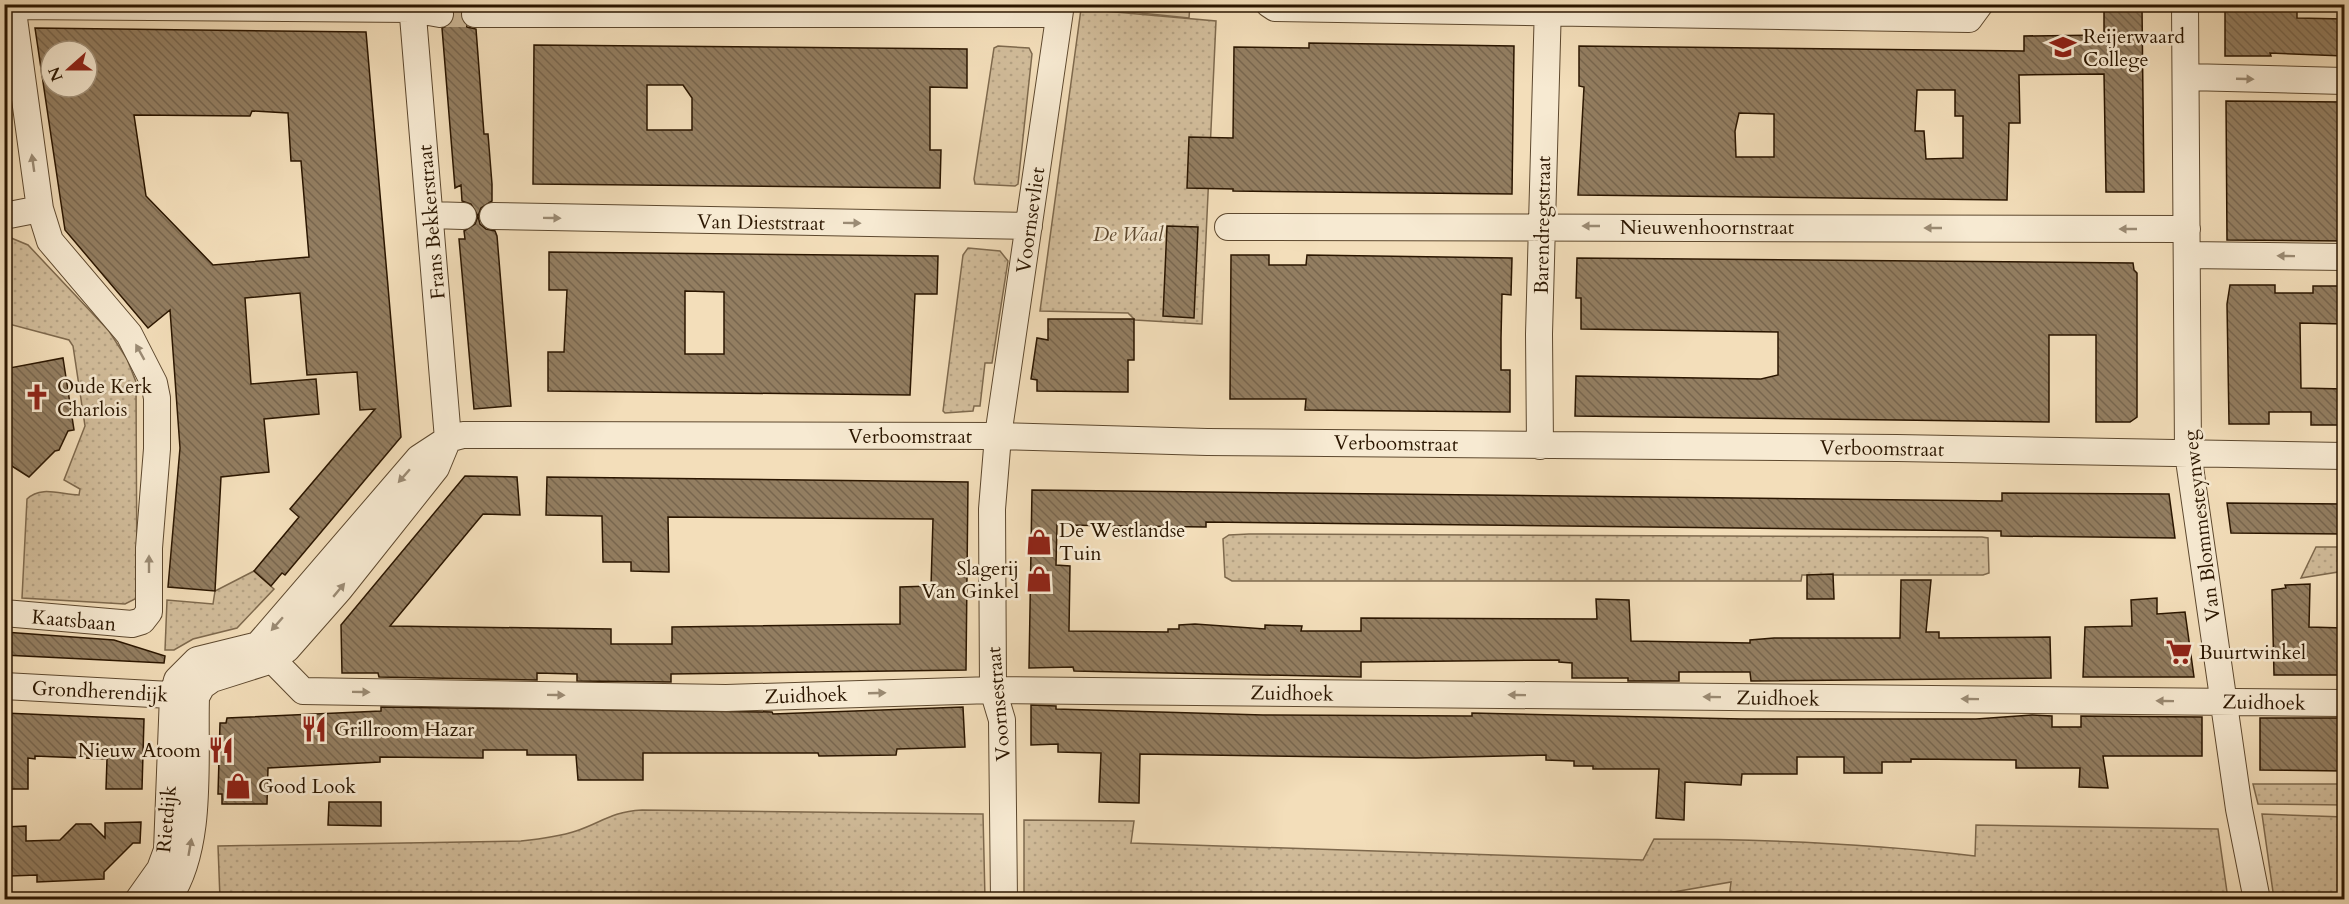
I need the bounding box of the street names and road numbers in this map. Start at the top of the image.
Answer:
street label: Frans Bekkerstraat [411,143,452,300]
street label: Barendregtstraat [1528,155,1557,294]
street label: Voornsevliet [1010,165,1051,275]
street label: Van Dieststraat [697,208,826,237]
street label: Nieuwenhoornstraat [1620,214,1795,241]
street label: Verboomstraat [848,423,973,450]
street label: Van Blommesteynweg [2176,428,2227,623]
street label: Verboomstraat [1334,429,1459,458]
street label: Verboomstraat [1820,434,1945,463]
street label: Kaatsbaan [31,603,118,638]
street label: Voornsestraat [980,645,1017,762]
street label: Grondherendijk [31,674,169,709]
street label: Zuidhoek [1250,679,1334,708]
street label: Zuidhoek [764,681,848,710]
street label: Zuidhoek [1736,684,1820,713]
street label: Zuidhoek [2222,688,2306,717]
street label: Rietdijk [150,784,183,854]

